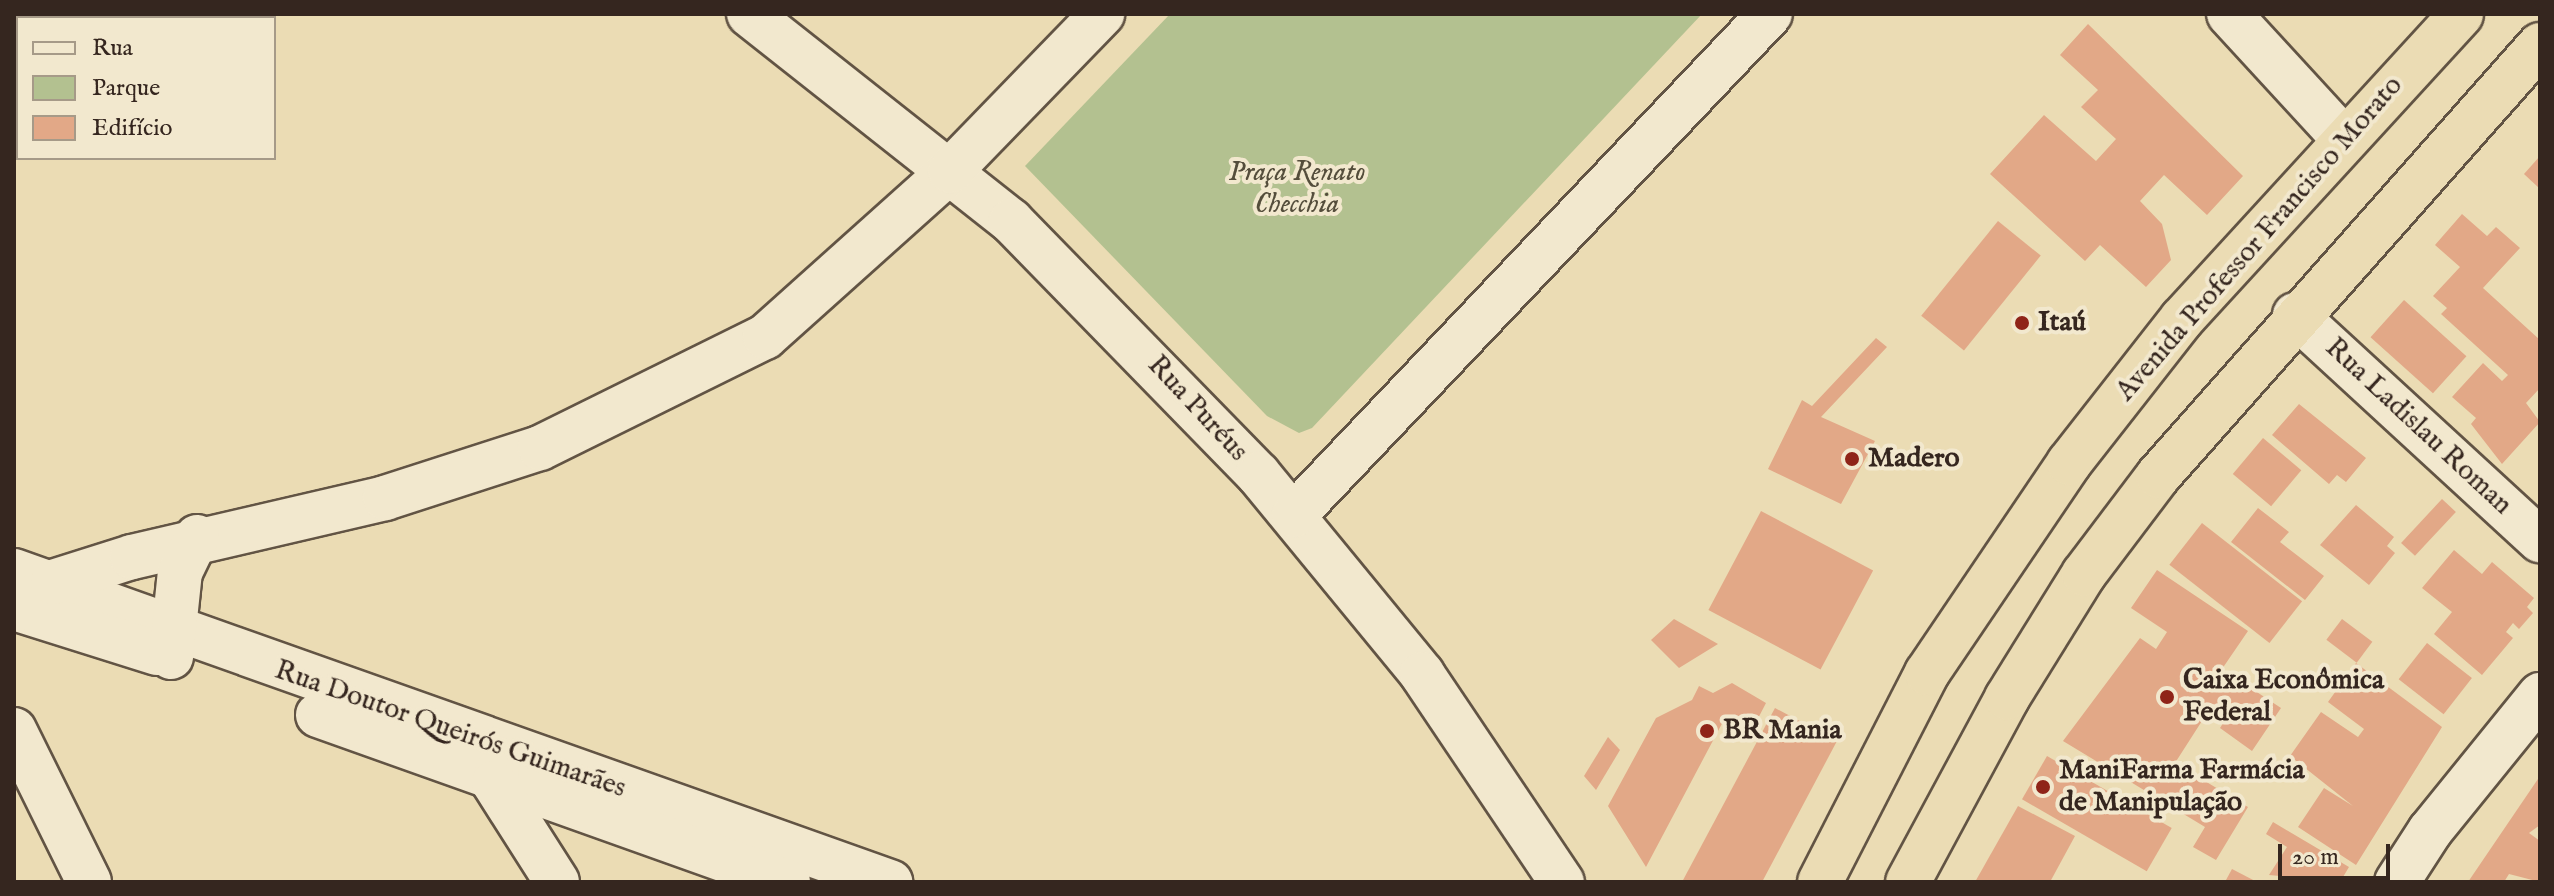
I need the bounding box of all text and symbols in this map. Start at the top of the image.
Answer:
legend [16,16,276,160]
text: Rua [92,33,133,64]
street label: Avenida Professor Francisco Morato [2110,70,2410,408]
text: Parque [92,73,160,104]
text: Edifício [92,113,172,144]
park label: Praça Renato Checchia [1229,156,1365,222]
place label: Itaú [2038,306,2086,340]
marker: Itaú [2013,314,2031,332]
street label: Rua Ladislau Roman [2318,332,2518,522]
street label: Rua Puréus [1140,349,1254,469]
place label: Madero [1868,442,1960,476]
marker: Madero [1843,450,1861,468]
street label: Rua Doutor Queirós Guimarães [270,654,630,806]
place label: Caixa Econômica Federal [2183,664,2384,730]
marker: Caixa Econômica Federal [2158,688,2176,706]
place label: BR Mania [1723,714,1842,748]
marker: BR Mania [1698,722,1716,740]
place label: ManiFarma Farmácia de Manipulação [2059,754,2305,820]
marker: ManiFarma Farmácia de Manipulação [2034,778,2052,796]
scale bar [2282,828,2394,878]
text: 20 m [2292,842,2339,873]

